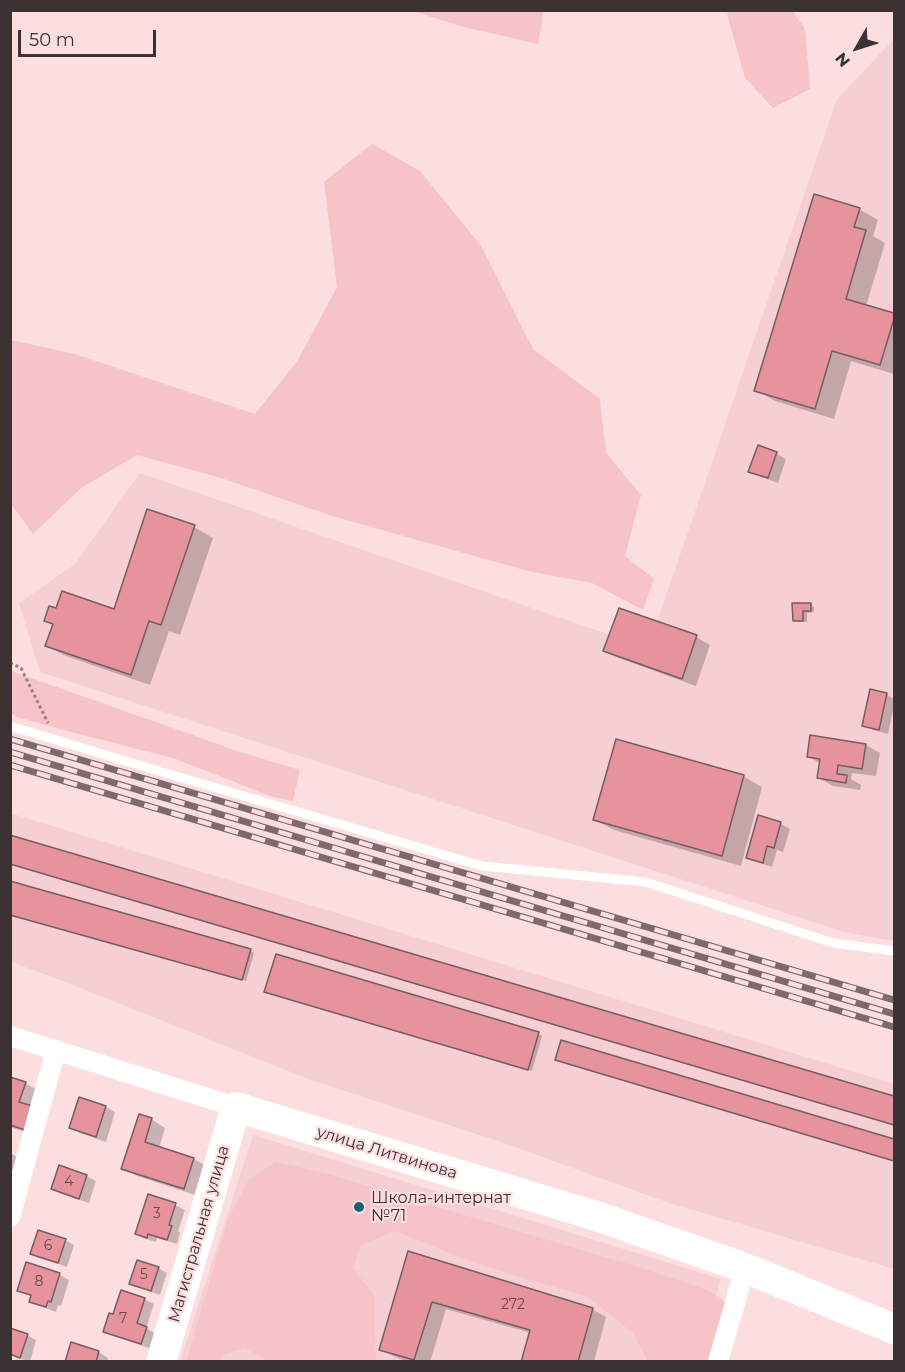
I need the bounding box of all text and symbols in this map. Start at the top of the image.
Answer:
scale bar [21,18,159,56]
north arrow [827,18,887,78]
text: 50 m [29,29,75,51]
text: N [831,49,854,71]
street label: улица Литвинова [314,1122,460,1184]
street label: Магистральная улица [165,1143,233,1325]
house number: 4 [64,1174,74,1190]
place label: Школа-интернат №71 [371,1188,511,1226]
marker: Школа-интернат №71 [352,1200,366,1214]
house number: 3 [153,1206,161,1222]
house number: 6 [44,1238,52,1254]
house number: 5 [140,1267,148,1283]
house number: 8 [35,1274,43,1290]
house number: 272 [501,1297,525,1313]
house number: 7 [119,1311,127,1327]

